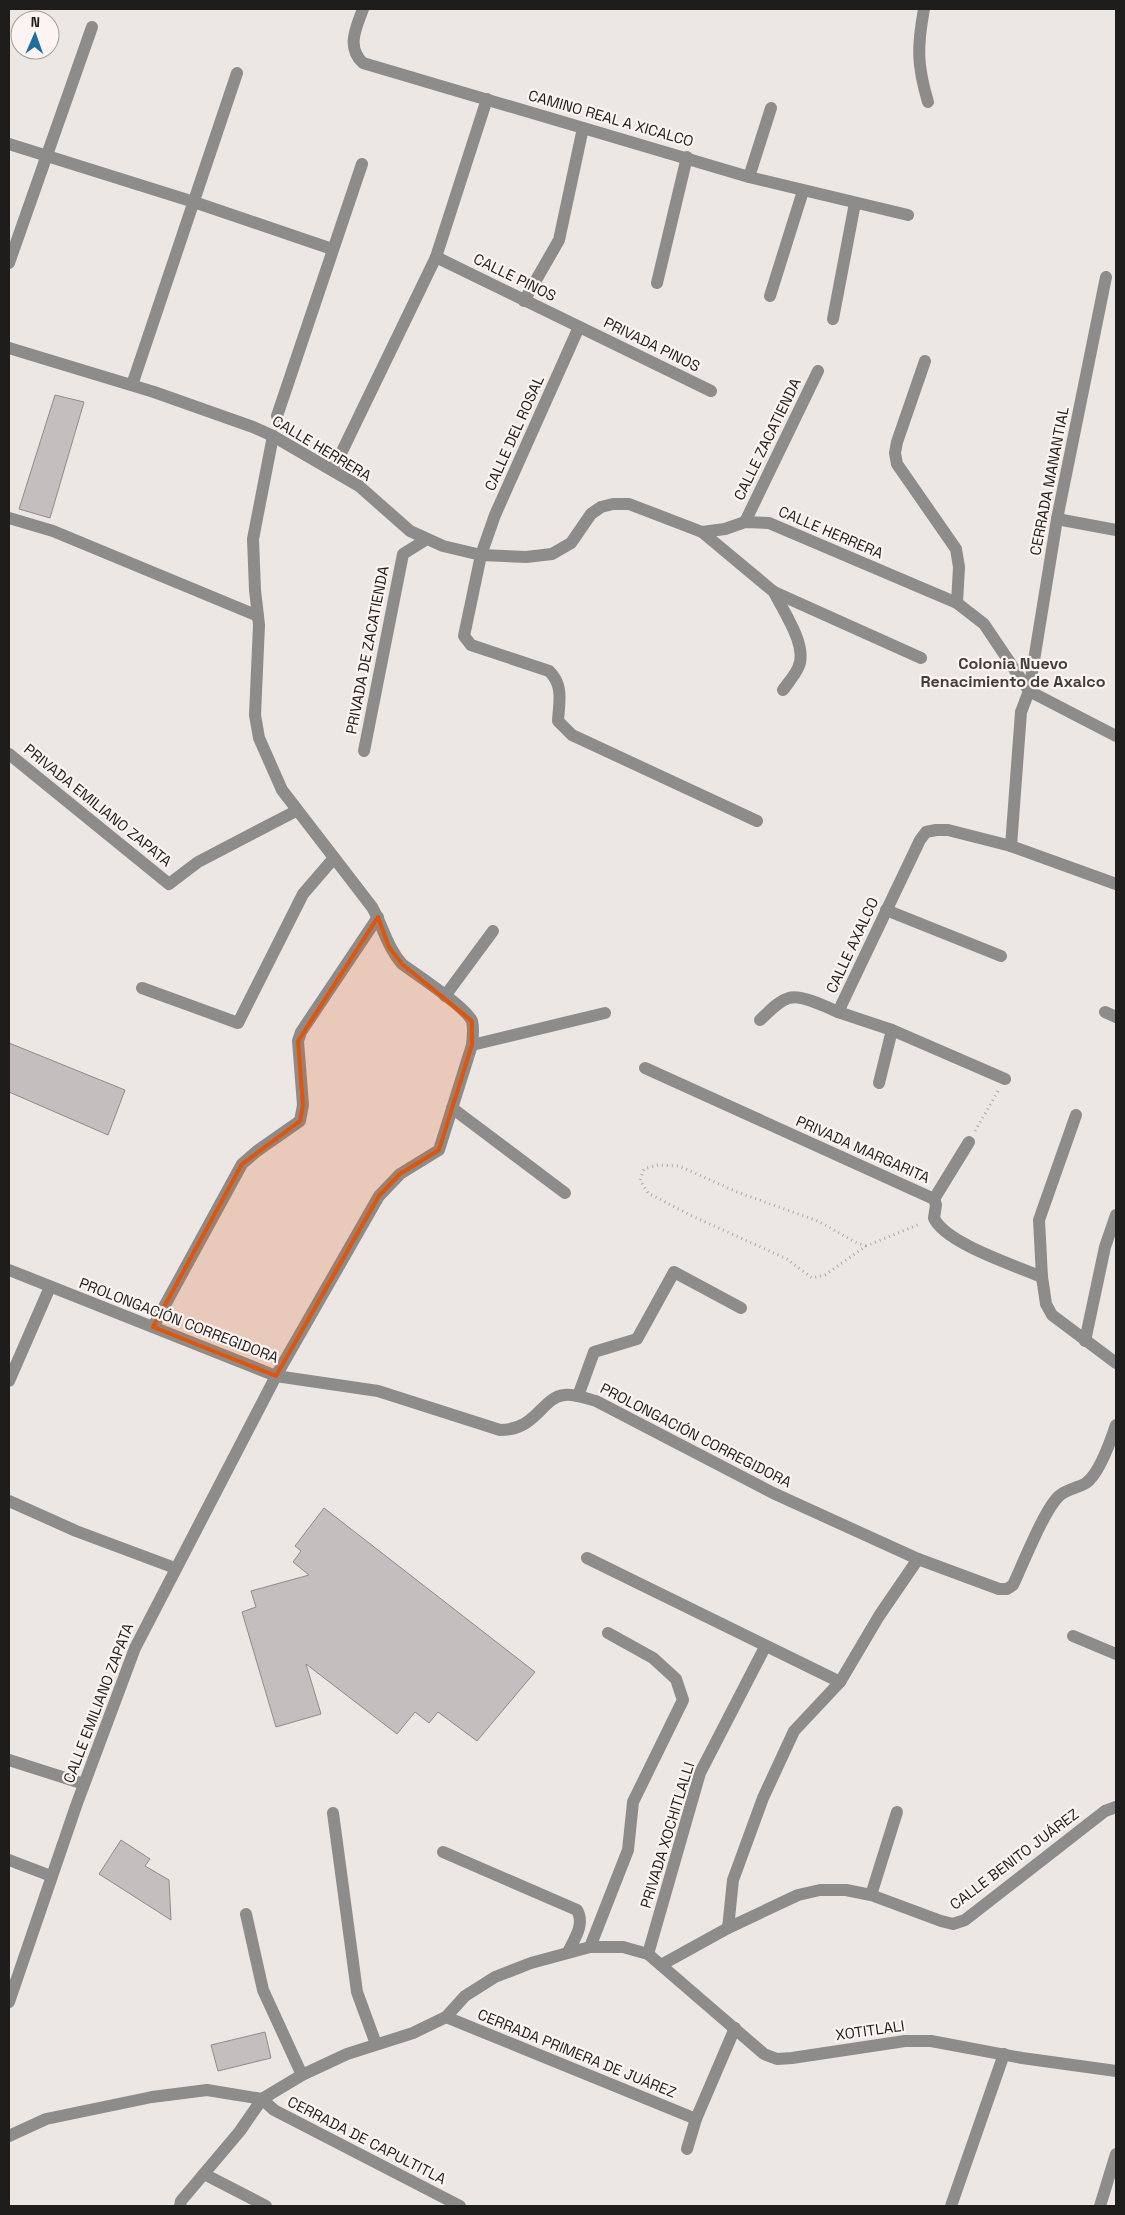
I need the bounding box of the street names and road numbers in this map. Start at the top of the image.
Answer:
street label: CAMINO REAL A XICALCO [526,85,696,151]
street label: CALLE PINOS [471,249,559,305]
street label: PRIVADA PINOS [601,312,703,376]
street label: CALLE DEL ROSAL [480,372,548,494]
street label: CALLE ZACATIENDA [729,374,805,503]
street label: CERRADA MANANTIAL [1025,405,1073,557]
street label: CALLE HERRERA [269,411,375,485]
street label: CALLE HERRERA [776,501,887,563]
street label: PRIVADA DE ZACATIENDA [341,564,393,736]
street label: PRIVADA EMILIANO ZAPATA [20,739,176,871]
street label: CALLE AXALCO [822,894,882,996]
street label: PRIVADA MARGARITA [793,1111,933,1187]
street label: PROLONGACIÓN CORREGIDORA [77,1273,282,1367]
street label: PROLONGACIÓN CORREGIDORA [597,1378,795,1492]
street label: CALLE EMILIANO ZAPATA [59,1620,137,1786]
street label: PRIVADA XOCHITLALLI [636,1760,698,1910]
street label: CALLE BENITO JUÁREZ [946,1804,1082,1914]
street label: CERRADA PRIMERA DE JUÁREZ [475,2004,679,2102]
street label: XOTITLALI [834,2016,906,2044]
street label: CERRADA DE CAPULTITLA [285,2092,450,2189]

